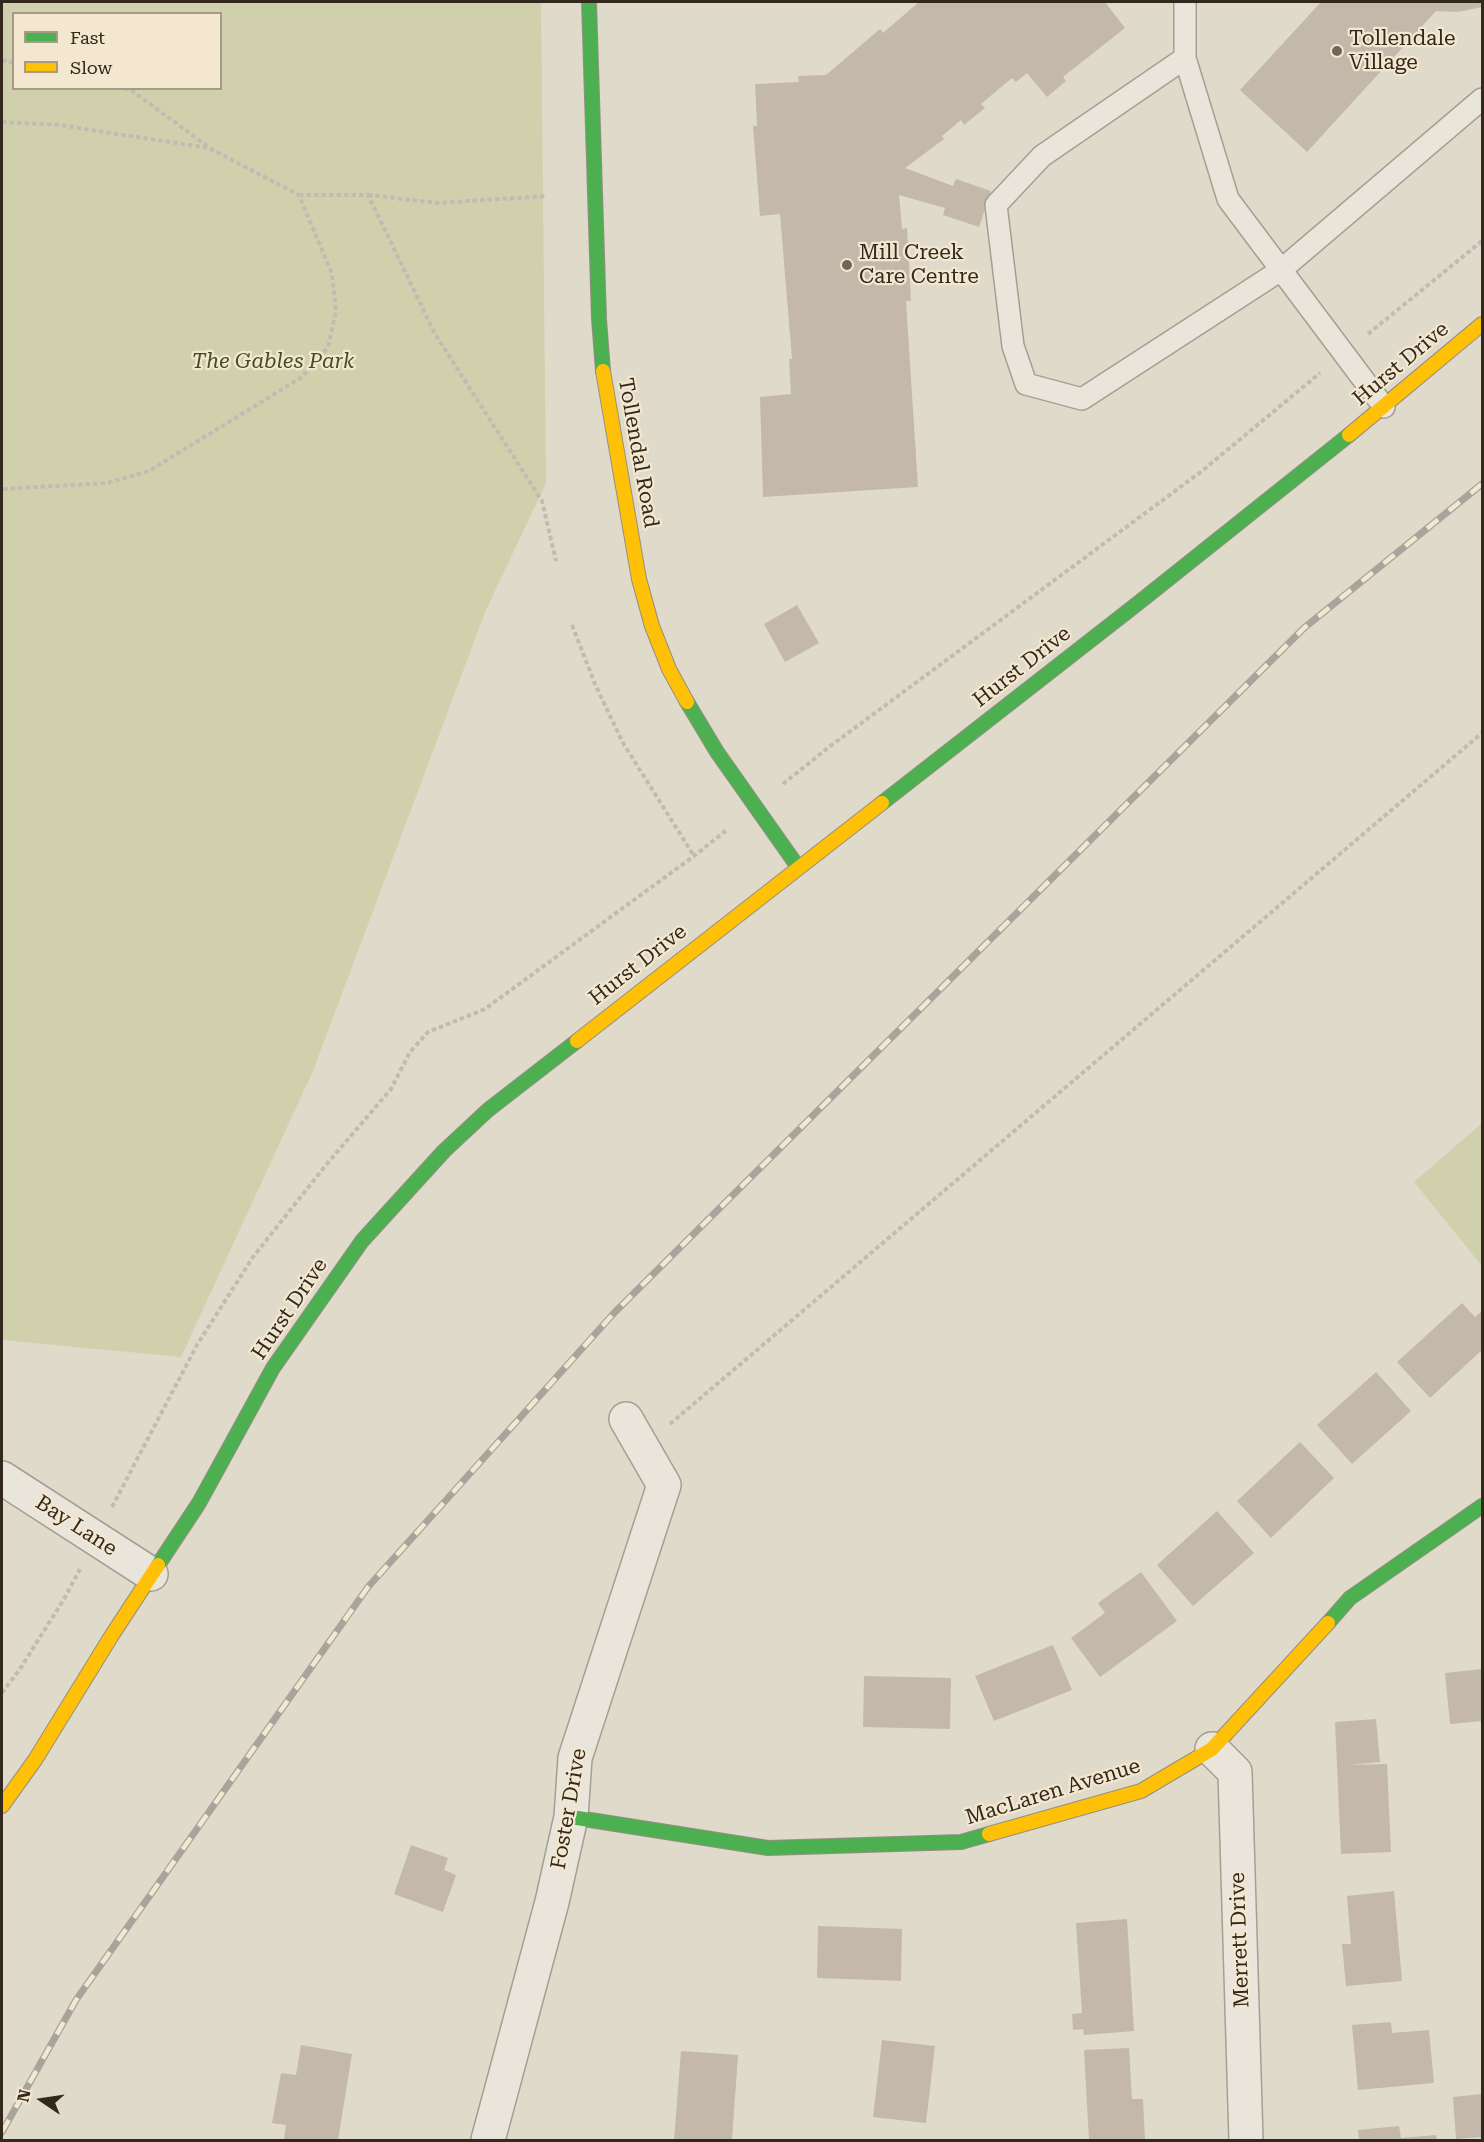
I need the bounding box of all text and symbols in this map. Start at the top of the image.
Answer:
legend [12,12,222,90]
place label: Tollendale Village [1349,26,1455,76]
text: Fast [70,27,105,48]
marker: Tollendale Village [1330,44,1344,58]
text: Slow [70,57,112,78]
place label: Mill Creek Care Centre [859,240,979,290]
marker: Mill Creek Care Centre [840,258,854,272]
street label: Hurst Drive [1348,317,1454,411]
park label: The Gables Park [192,349,354,375]
street label: Tollendal Road [612,376,664,530]
street label: Hurst Drive [968,621,1076,713]
street label: Hurst Drive [584,919,692,1011]
street label: Hurst Drive [247,1253,333,1365]
street label: Bay Lane [30,1490,122,1562]
street label: Foster Drive [546,1747,592,1871]
street label: MacLaren Avenue [963,1753,1143,1831]
street label: Merrett Drive [1225,1872,1255,2008]
north arrow [12,2070,72,2130]
text: N [13,2088,35,2104]

